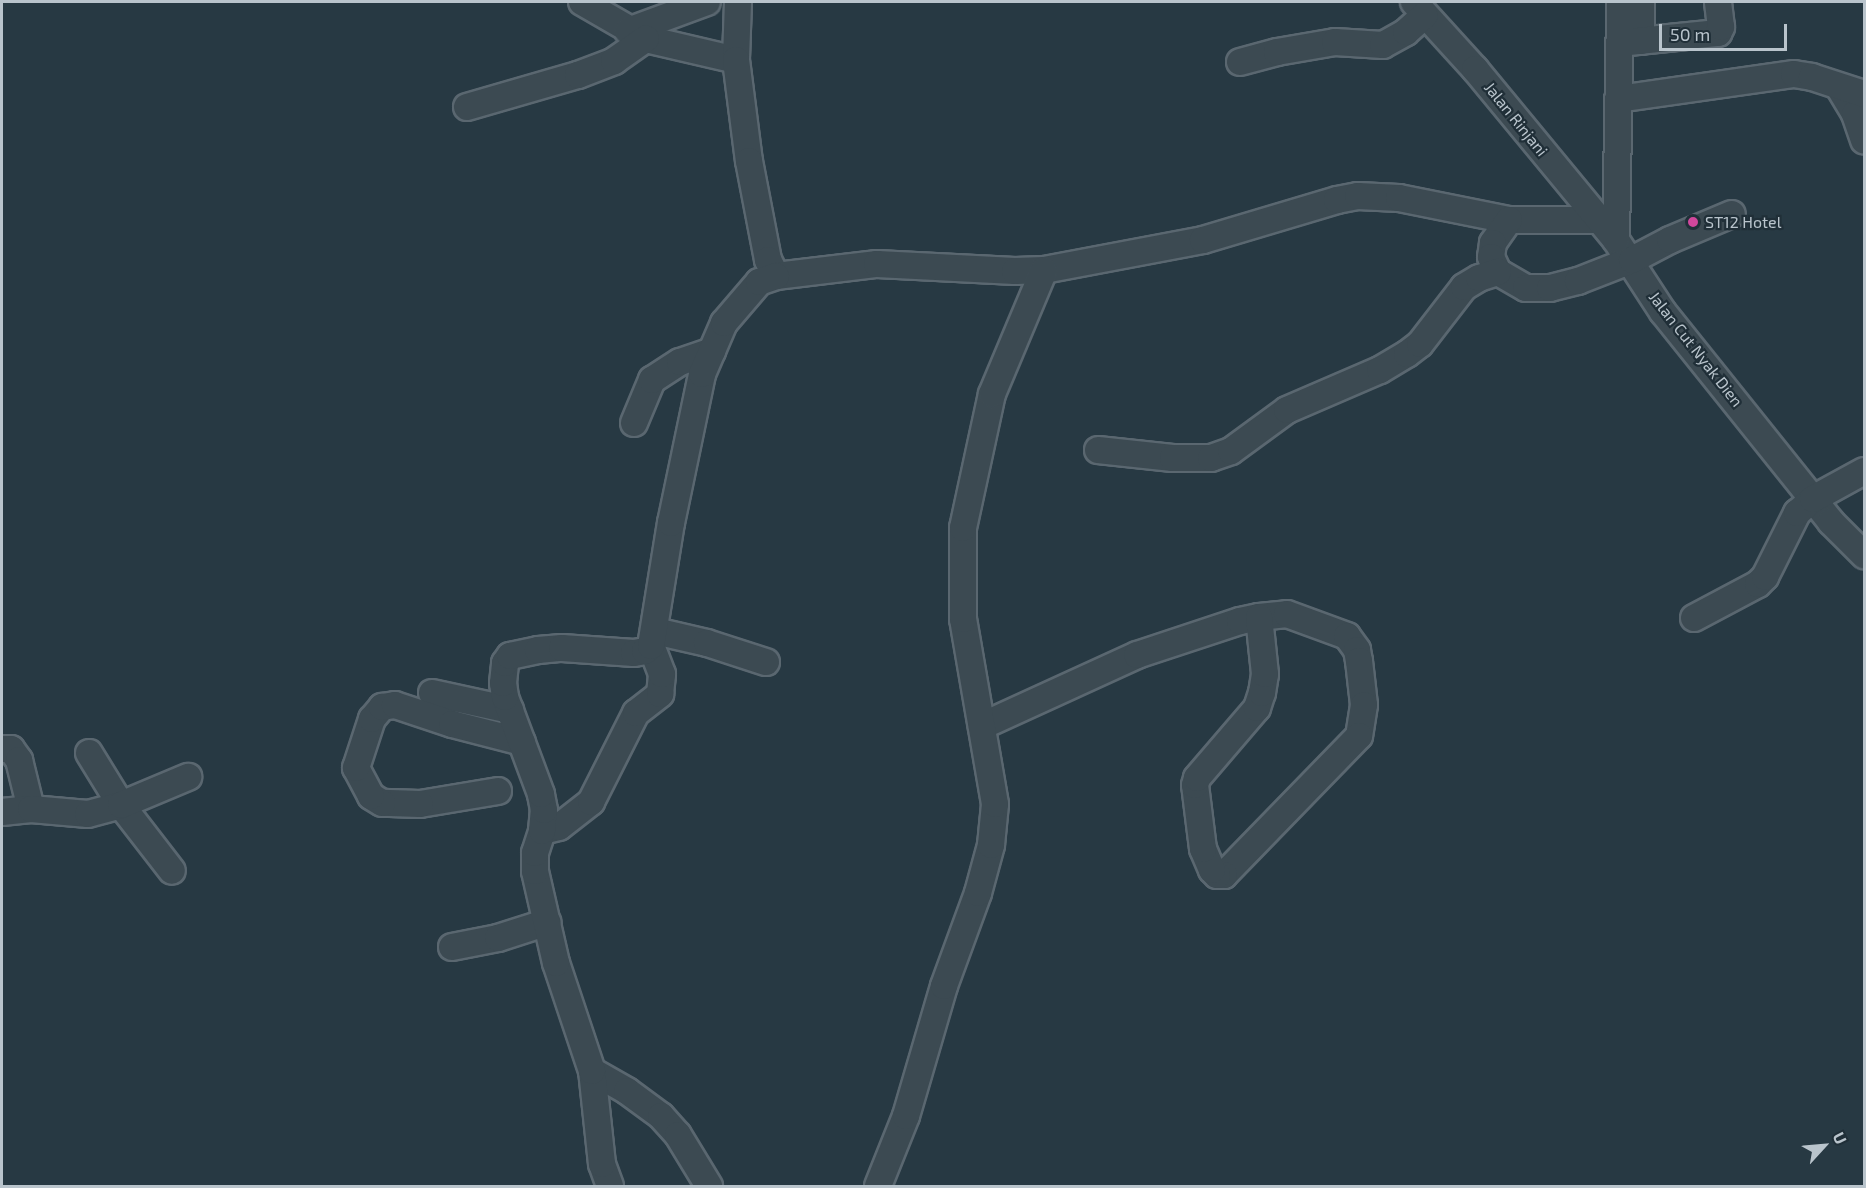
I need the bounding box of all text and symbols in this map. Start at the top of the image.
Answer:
scale bar [1662,12,1790,50]
text: 50 m [1670,23,1710,45]
street label: Jalan Rinjani [1480,78,1552,160]
place label: ST12 Hotel [1705,212,1781,232]
marker: ST12 Hotel [1686,215,1700,229]
street label: Jalan Cut Nyak Dien [1645,287,1747,411]
north arrow [1794,1116,1854,1176]
text: U [1830,1129,1852,1147]

